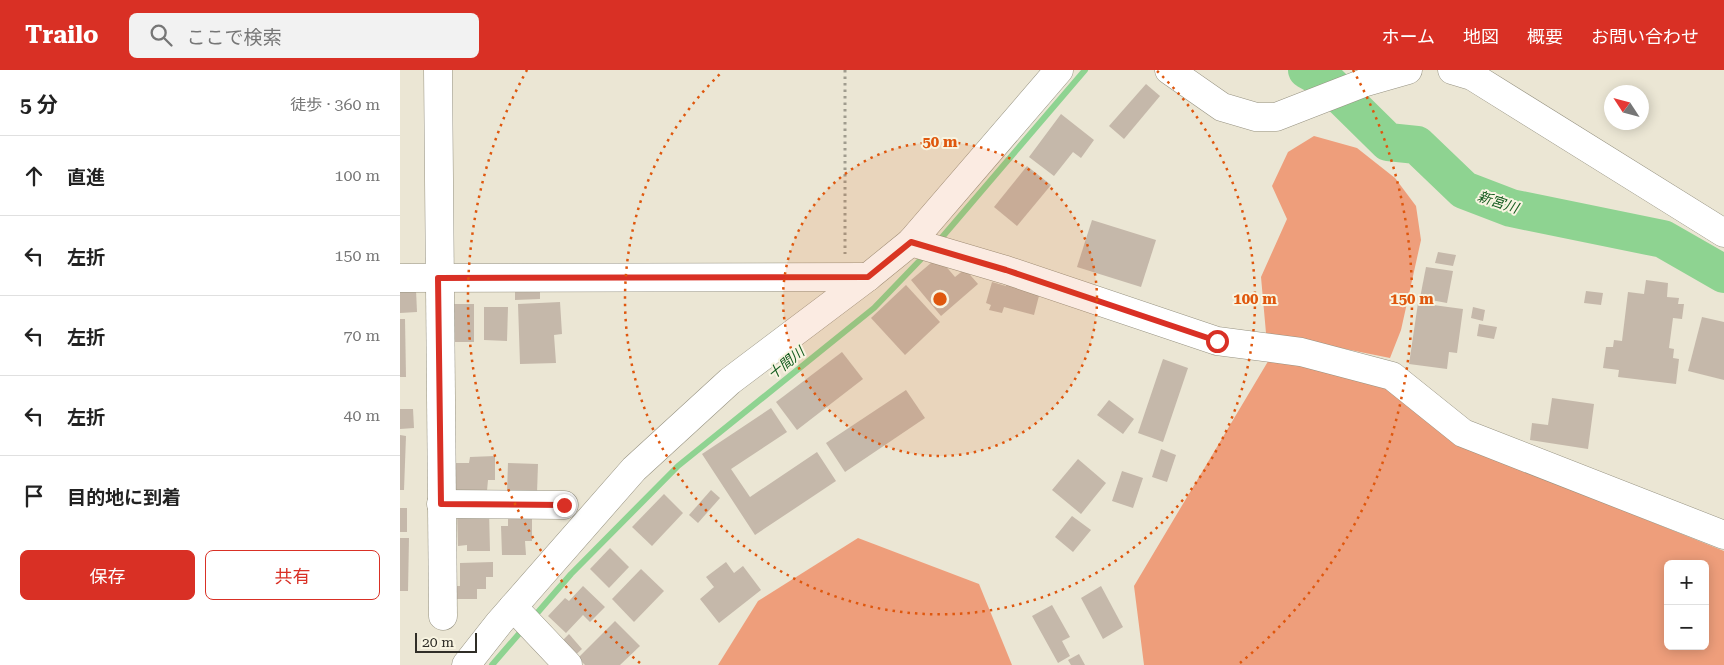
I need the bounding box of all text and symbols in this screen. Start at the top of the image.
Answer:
search box [129,13,479,58]
text: Trailo [25,21,99,49]
icon: search [147,21,175,49]
text: ここで検索 [187,26,282,49]
text: ホーム [1382,26,1435,47]
text: 地図 [1463,26,1499,47]
text: 概要 [1527,26,1563,47]
text: お問い合わせ [1591,26,1699,47]
north arrow [1604,85,1649,130]
text: 5 分 [20,93,58,117]
text: 徒歩 · 360 m [290,95,380,114]
text: 50 m [922,133,958,151]
icon: ahead [20,162,48,190]
text: 直進 [67,166,105,189]
text: 100 m [334,166,380,185]
water label: 新宮川 [1476,188,1522,217]
icon: left [20,242,48,270]
text: 左折 [67,246,105,269]
text: 150 m [334,246,380,265]
centre of rings [931,290,949,308]
text: 100 m [1233,290,1277,308]
text: 150 m [1390,290,1434,308]
icon: left [20,322,48,350]
text: 左折 [67,326,105,349]
text: 70 m [343,326,380,345]
route start [1206,330,1229,353]
water label: 十間川 [765,342,809,382]
icon: left [20,402,48,430]
text: 左折 [67,406,105,429]
text: 40 m [343,406,380,425]
icon: arrive [20,482,48,510]
text: 目的地に到着 [67,486,181,509]
route end [553,494,576,517]
button: 保存 [20,550,195,600]
button: 共有 [205,550,380,600]
map controls [1664,560,1709,650]
button: + [1664,560,1709,605]
button: − [1664,605,1709,650]
scale bar [415,630,478,653]
text: 20 m [422,634,454,650]

